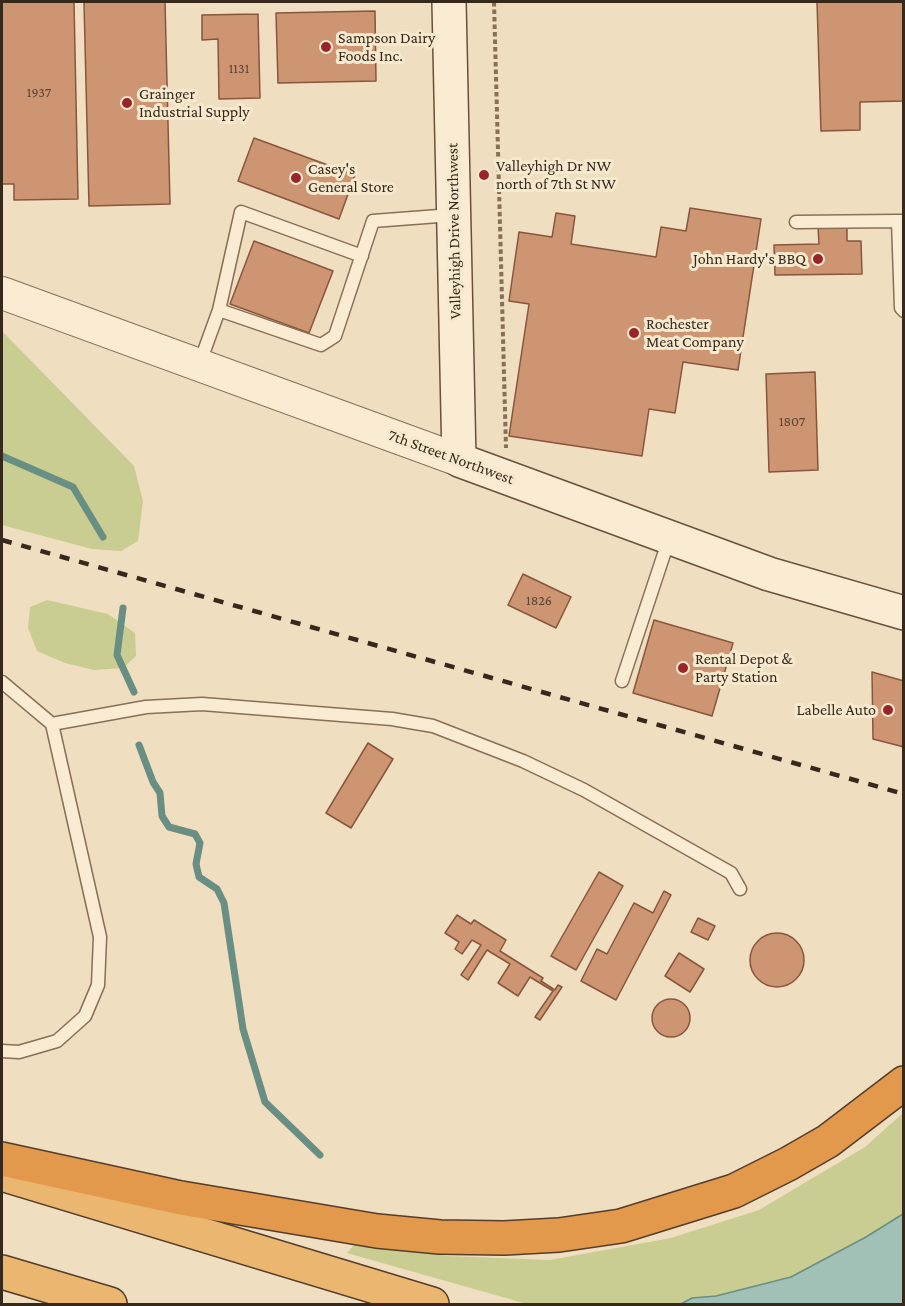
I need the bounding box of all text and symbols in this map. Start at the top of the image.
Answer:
place label: Sampson Dairy Foods Inc. [338,28,435,66]
marker: Sampson Dairy Foods Inc. [319,40,333,54]
house number: 1131 [229,61,249,77]
place label: Grainger Industrial Supply [139,84,250,122]
house number: 1937 [27,85,51,101]
marker: Grainger Industrial Supply [120,96,134,110]
street label: Valleyhigh Drive Northwest [443,143,465,319]
place label: Valleyhigh Dr NW north of 7th St NW [496,156,616,194]
place label: Casey's General Store [308,159,394,197]
marker: Valleyhigh Dr NW north of 7th St NW [477,168,491,182]
marker: Casey's General Store [289,171,303,185]
place label: John Hardy's BBQ [693,249,806,269]
marker: John Hardy's BBQ [811,252,825,266]
place label: Rochester Meat Company [646,314,744,352]
marker: Rochester Meat Company [627,326,641,340]
house number: 1807 [779,414,805,430]
street label: 7th Street Northwest [385,425,517,489]
house number: 1826 [526,593,552,609]
place label: Rental Depot & Party Station [695,649,793,687]
marker: Rental Depot & Party Station [676,661,690,675]
place label: Labelle Auto [796,700,876,720]
marker: Labelle Auto [881,703,895,717]

